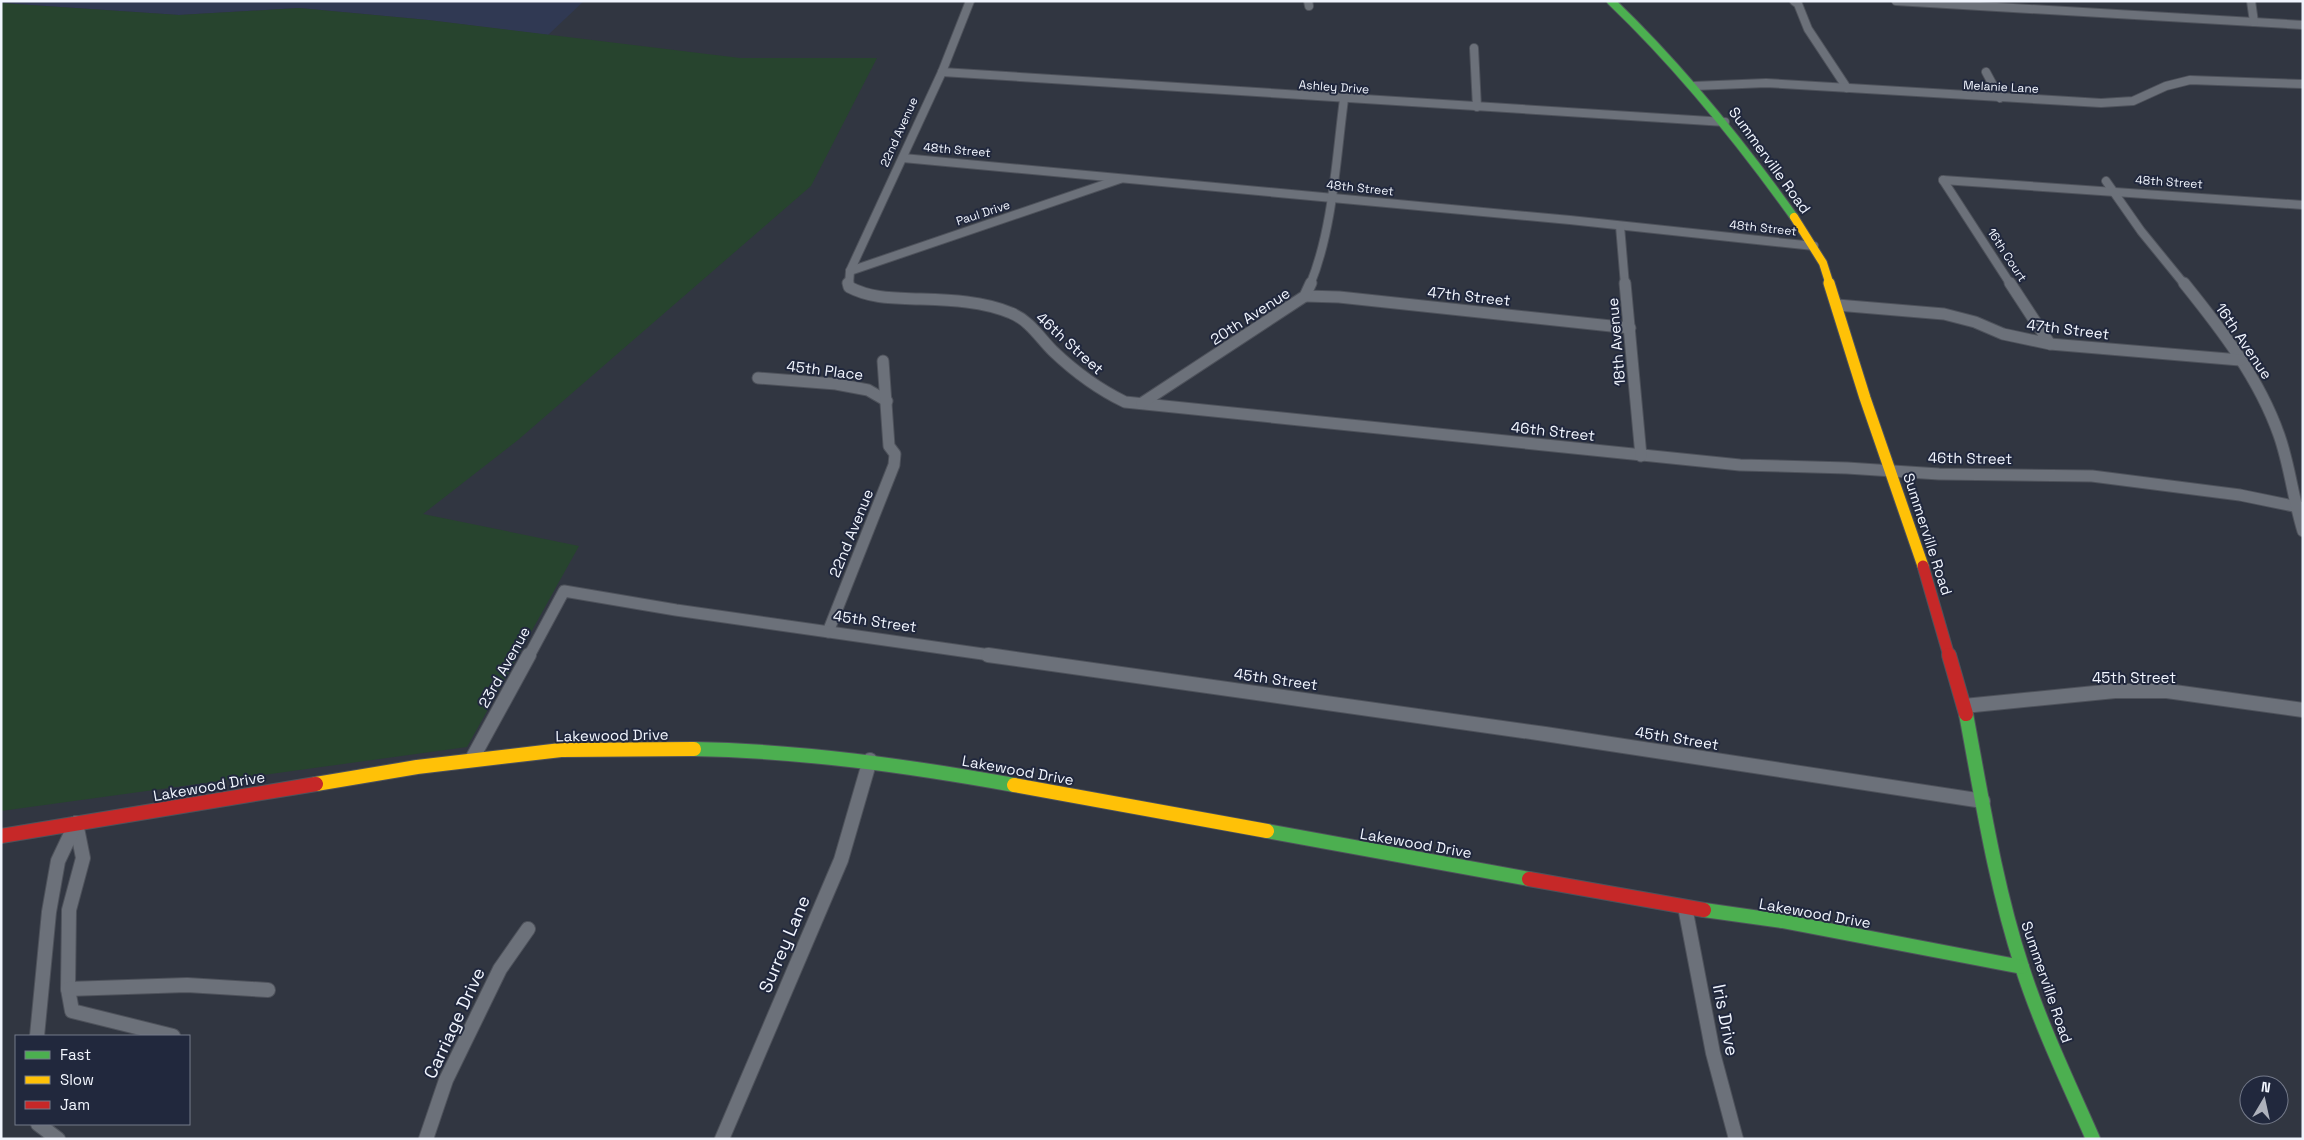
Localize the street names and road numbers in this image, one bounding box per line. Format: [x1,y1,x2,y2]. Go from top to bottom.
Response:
street label: Ashley Drive [1298,77,1370,97]
street label: Melanie Lane [1963,77,2039,97]
street label: 22nd Avenue [876,95,922,169]
street label: Summerville Road [1725,103,1815,217]
street label: 48th Street [923,139,991,161]
street label: 48th Street [2135,172,2203,192]
street label: 48th Street [1326,177,1394,199]
street label: Paul Drive [954,197,1012,229]
street label: 48th Street [1729,217,1797,239]
street label: 16th Court [1984,225,2030,285]
street label: 47th Street [1427,282,1511,310]
street label: 20th Avenue [1207,283,1294,349]
street label: 18th Avenue [1603,297,1629,387]
street label: 16th Avenue [2211,299,2277,383]
street label: 46th Street [1032,308,1108,378]
street label: 47th Street [2026,315,2111,344]
street label: 45th Place [785,356,865,384]
street label: 46th Street [1510,417,1596,445]
street label: 46th Street [1928,448,2012,468]
street label: Summerville Road [1899,470,1957,598]
street label: 22nd Avenue [825,486,877,580]
street label: 45th Street [832,606,918,636]
street label: 23rd Avenue [474,623,534,711]
street label: 45th Street [1233,664,1319,694]
street label: 45th Street [2092,668,2176,687]
street label: 45th Street [1634,722,1720,754]
street label: Lakewood Drive [555,725,669,745]
street label: Lakewood Drive [961,751,1075,789]
street label: Lakewood Drive [152,767,266,805]
street label: Lakewood Drive [1359,824,1473,862]
street label: Surrey Lane [753,892,815,996]
street label: Lakewood Drive [1758,894,1872,932]
street label: Summerville Road [2017,919,2077,1045]
street label: Carriage Drive [418,964,490,1082]
street label: Iris Drive [1708,982,1744,1058]

